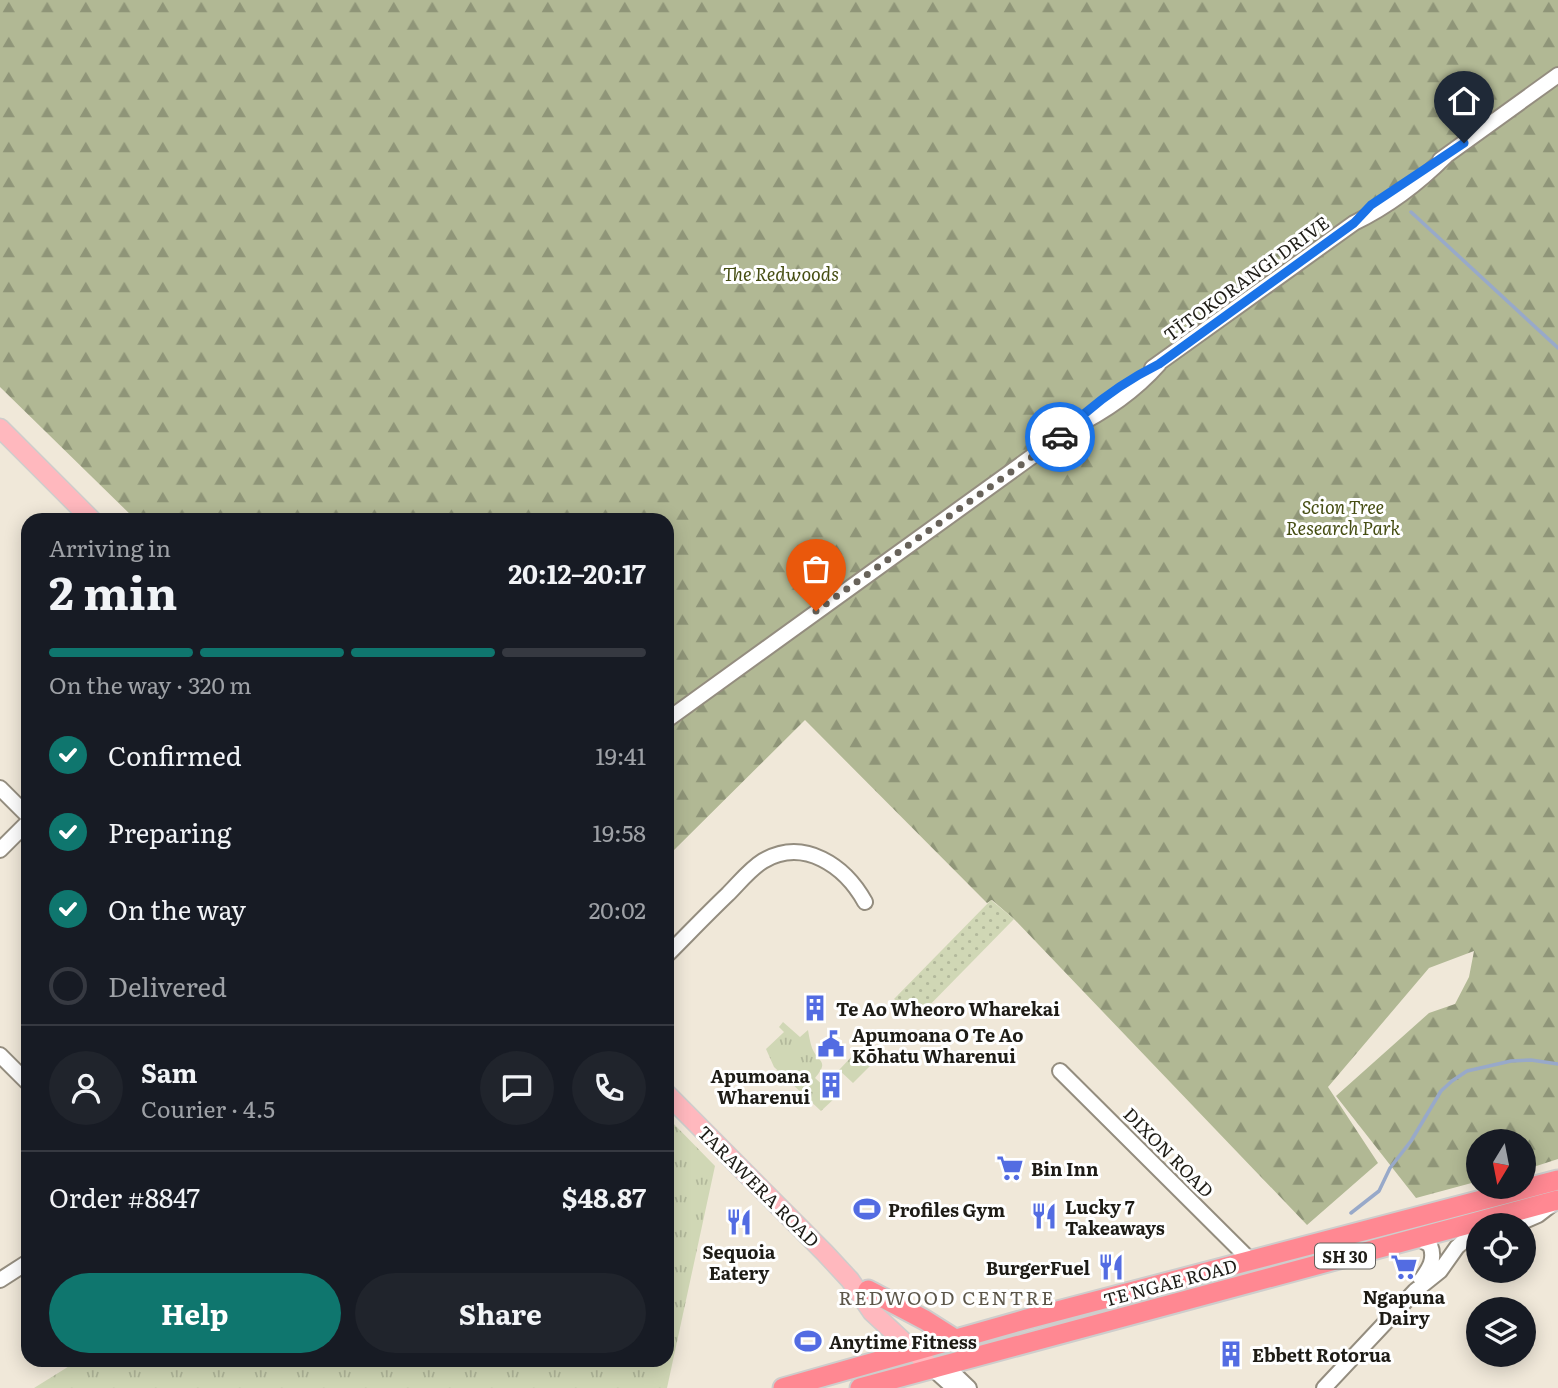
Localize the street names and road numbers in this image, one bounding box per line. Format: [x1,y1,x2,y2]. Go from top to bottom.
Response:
street label: TĪTOKORANGI DRIVE [1158,209,1334,347]
street label: DIXON ROAD [1118,1101,1220,1203]
street label: TARAWERA ROAD [692,1119,826,1253]
road number: SH 30 [1315,1244,1375,1268]
street label: TE NGAE ROAD [1100,1251,1240,1313]

